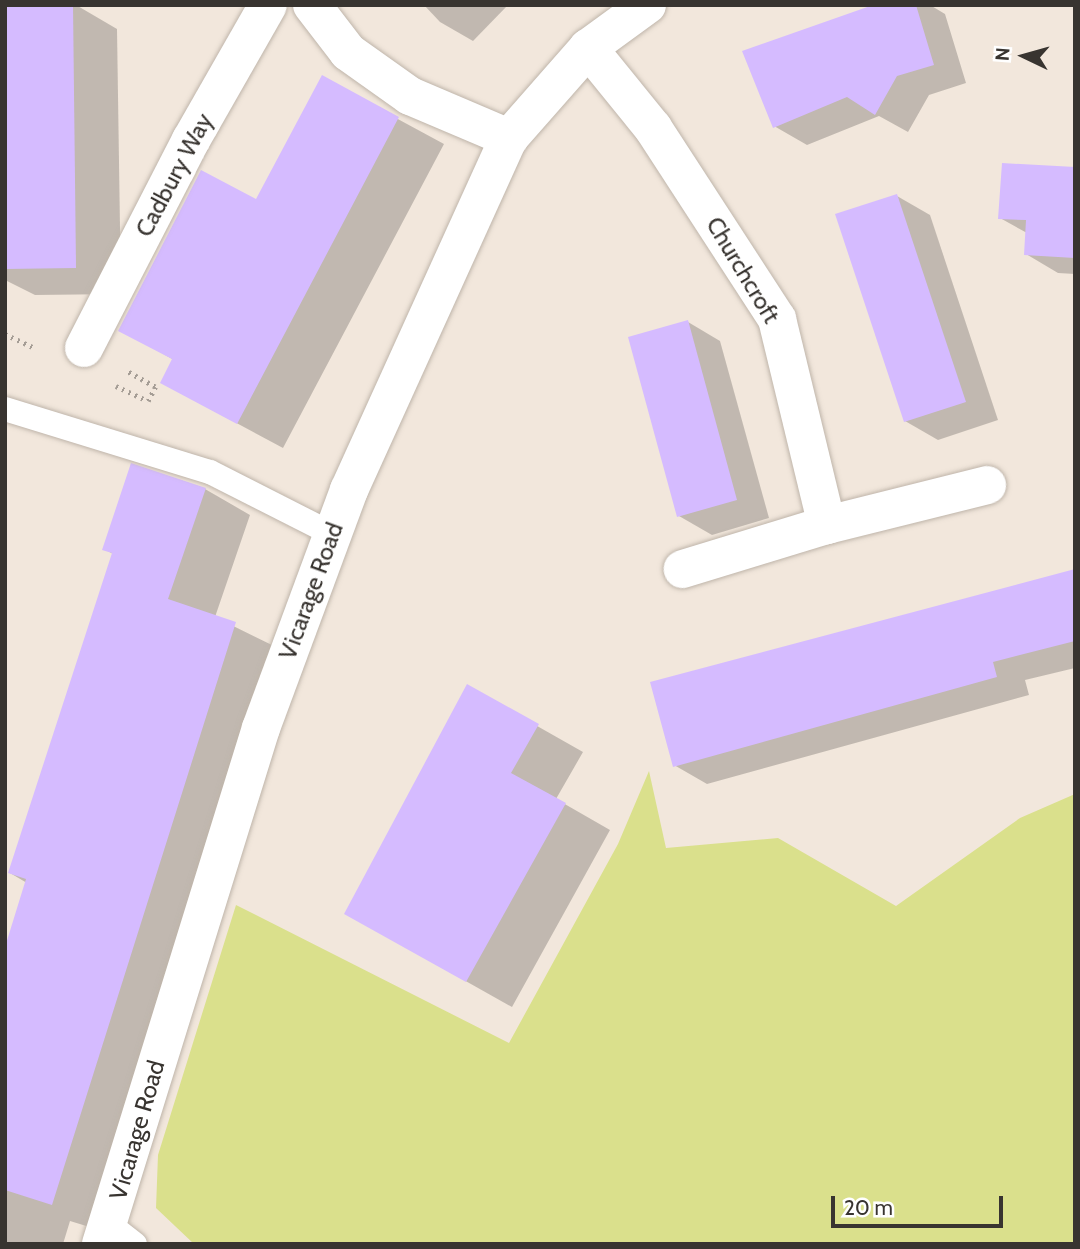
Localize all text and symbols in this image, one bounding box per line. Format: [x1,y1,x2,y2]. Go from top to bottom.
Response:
north arrow [989,21,1059,91]
text: N [991,46,1015,62]
street label: Cadbury Way [129,108,219,242]
street label: Churchcroft [700,212,786,328]
street label: Vicarage Road [273,518,349,664]
street label: Vicarage Road [103,1057,171,1203]
scale bar [835,1182,1006,1226]
text: 20 m [844,1195,893,1220]

